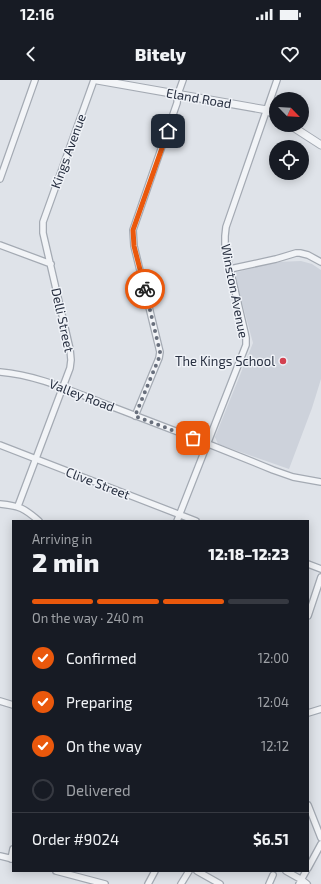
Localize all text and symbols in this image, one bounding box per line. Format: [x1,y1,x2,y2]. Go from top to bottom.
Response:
text: 12:16 [20,5,54,23]
icon: back [20,43,42,65]
text: Bitely [135,43,186,65]
icon: heart [279,43,301,65]
street label: Eland Road [165,84,233,112]
north arrow [269,92,309,132]
map controls [269,92,309,180]
street label: Kings Avenue [47,111,89,191]
pin [151,114,185,148]
icon: home [157,120,179,142]
button: locate [269,140,309,180]
street label: Winston Avenue [218,242,252,340]
courier [125,269,165,309]
icon: bike [134,278,156,300]
street label: Delli Street [48,286,78,354]
place label: The Kings School [175,353,275,369]
marker: The Kings School [278,356,288,366]
street label: Valley Road [47,375,117,415]
pin [176,421,210,455]
icon: bag [182,427,204,449]
street label: Clive Street [64,463,132,503]
text: Arriving in [32,531,92,547]
text: 12:18–12:23 [208,545,289,563]
text: 2 min [32,546,99,577]
text: On the way · 240 m [32,610,144,626]
icon: check [32,647,54,669]
text: Confirmed [66,649,137,667]
text: 12:00 [258,650,289,666]
icon: check [32,691,54,713]
text: Preparing [66,693,132,711]
text: 12:04 [258,694,289,710]
icon: check [32,735,54,757]
text: On the way [66,737,142,755]
text: 12:12 [261,738,289,754]
text: Delivered [66,781,131,799]
text: Order #9024 [32,830,119,848]
text: $6.51 [253,830,289,848]

